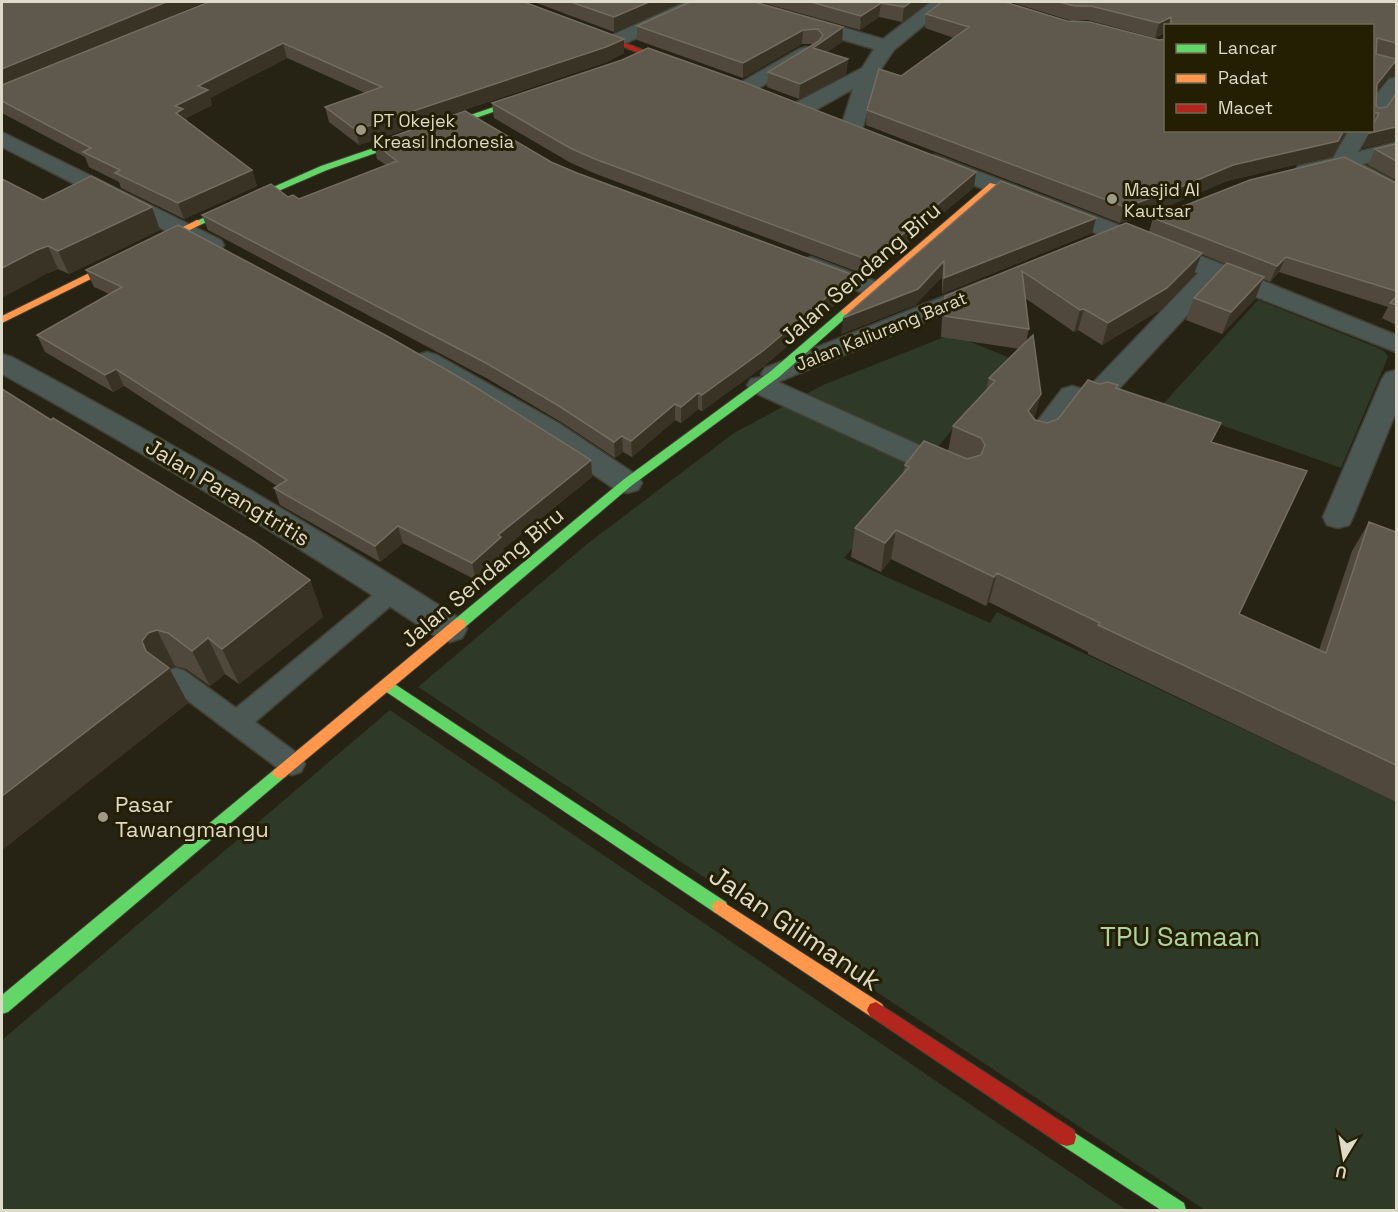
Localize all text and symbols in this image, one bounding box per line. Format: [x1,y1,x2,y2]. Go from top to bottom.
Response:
legend [1164,24,1374,132]
text: Lancar [1218,36,1277,59]
text: Padat [1218,66,1268,89]
text: Macet [1218,96,1273,119]
place label: PT Okejek Kreasi Indonesia [373,109,514,153]
marker: PT Okejek Kreasi Indonesia [354,123,368,137]
place label: Masjid Al Kautsar [1124,178,1200,222]
marker: Masjid Al Kautsar [1105,192,1119,206]
street label: Jalan Sendang Biru [774,195,946,351]
street label: Jalan Kaliurang Barat [792,286,970,376]
street label: Jalan Parangtritis [141,432,315,552]
street label: Jalan Sendang Biru [395,501,569,653]
place label: Pasar Tawangmangu [115,790,269,843]
marker: Pasar Tawangmangu [96,810,110,824]
street label: Jalan Gilimanuk [702,857,888,999]
park label: TPU Samaan [1100,919,1260,954]
north arrow [1314,1128,1374,1188]
text: U [1334,1161,1349,1184]

